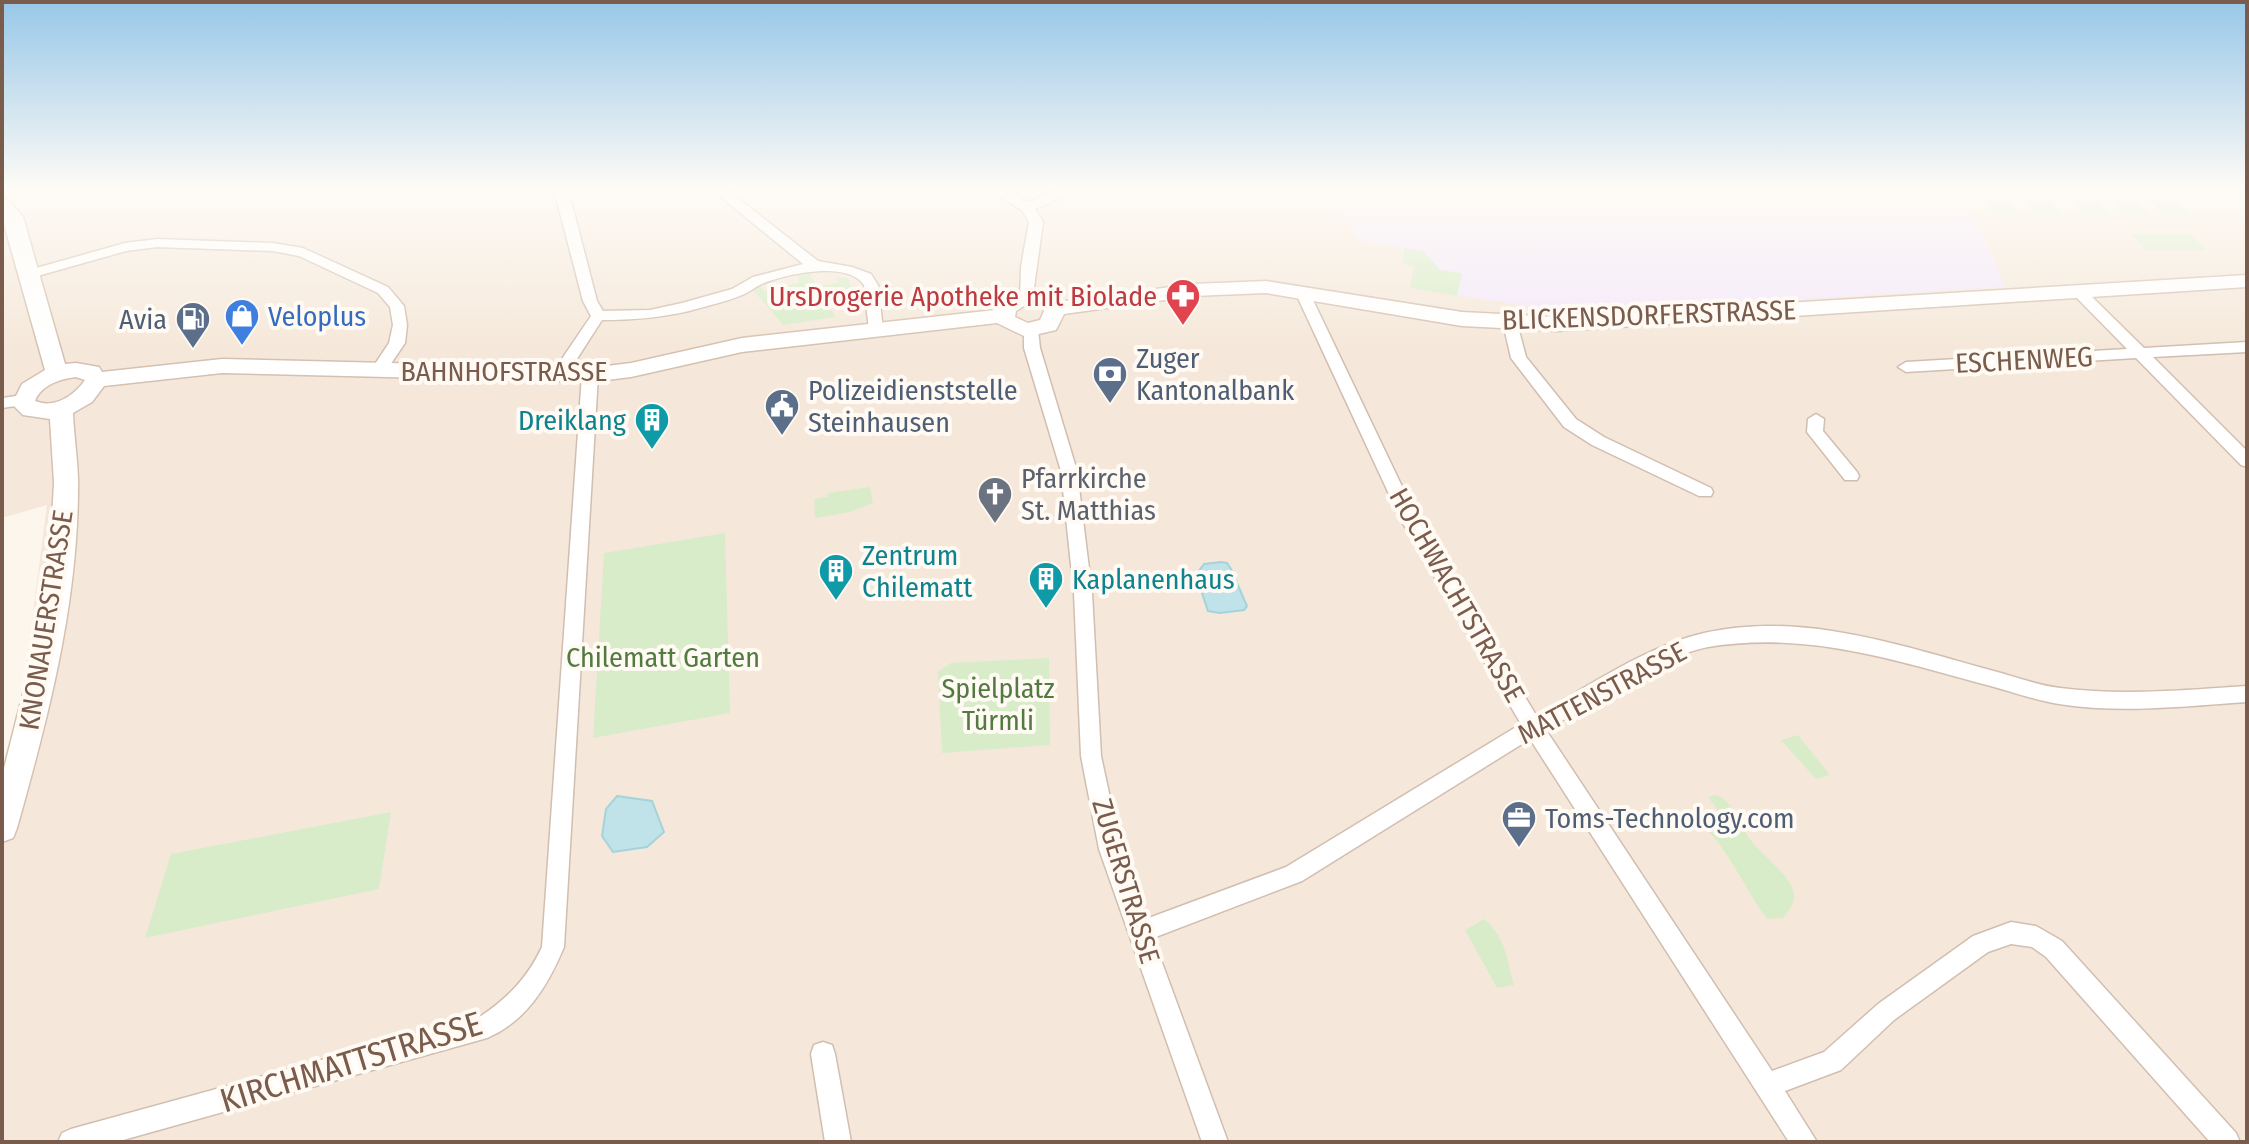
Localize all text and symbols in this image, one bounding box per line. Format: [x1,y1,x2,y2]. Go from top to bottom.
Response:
pharmacy icon: UrsDrogerie Apotheke mit Biolade [1164,277,1202,327]
place label: UrsDrogerie Apotheke mit Biolade [769,280,1157,313]
street label: BLICKENSDORFERSTRASSE [1501,293,1797,337]
shop icon: Veloplus [223,297,261,347]
fuel station icon: Avia [174,300,212,350]
place label: Veloplus [268,300,366,333]
place label: Avia [119,303,167,336]
street label: ESCHENWEG [1954,340,2094,380]
place label: Zuger Kantonalbank [1136,342,1295,407]
street label: BAHNHOFSTRASSE [401,355,607,388]
bank icon: Zuger Kantonalbank [1091,355,1129,405]
place label: Polizeidienststelle Steinhausen [808,374,1018,439]
public building icon: Polizeidienststelle Steinhausen [763,387,801,437]
building icon: Dreiklang [633,401,671,451]
place label: Dreiklang [518,404,627,437]
place label: Pfarrkirche St. Matthias [1021,462,1156,527]
church icon: Pfarrkirche St. Matthias [976,475,1014,525]
street label: HOCHWACHTSTRASSE [1382,482,1532,708]
street label: KNONAUERSTRASSE [12,508,80,732]
place label: Zentrum Chilematt [862,539,973,604]
building icon: Zentrum Chilematt [817,552,855,602]
building icon: Kaplanenhaus [1027,560,1065,610]
place label: Kaplanenhaus [1072,563,1235,596]
street label: MATTENSTRASSE [1512,635,1692,751]
park label: Chilematt Garten [566,641,760,674]
park label: Spielplatz Türmli [941,672,1055,737]
street label: ZUGERSTRASSE [1085,795,1167,967]
office icon: Toms-Technology.com [1500,799,1538,849]
place label: Toms-Technology.com [1545,802,1795,835]
street label: KIRCHMATTSTRASSE [215,1003,487,1121]

